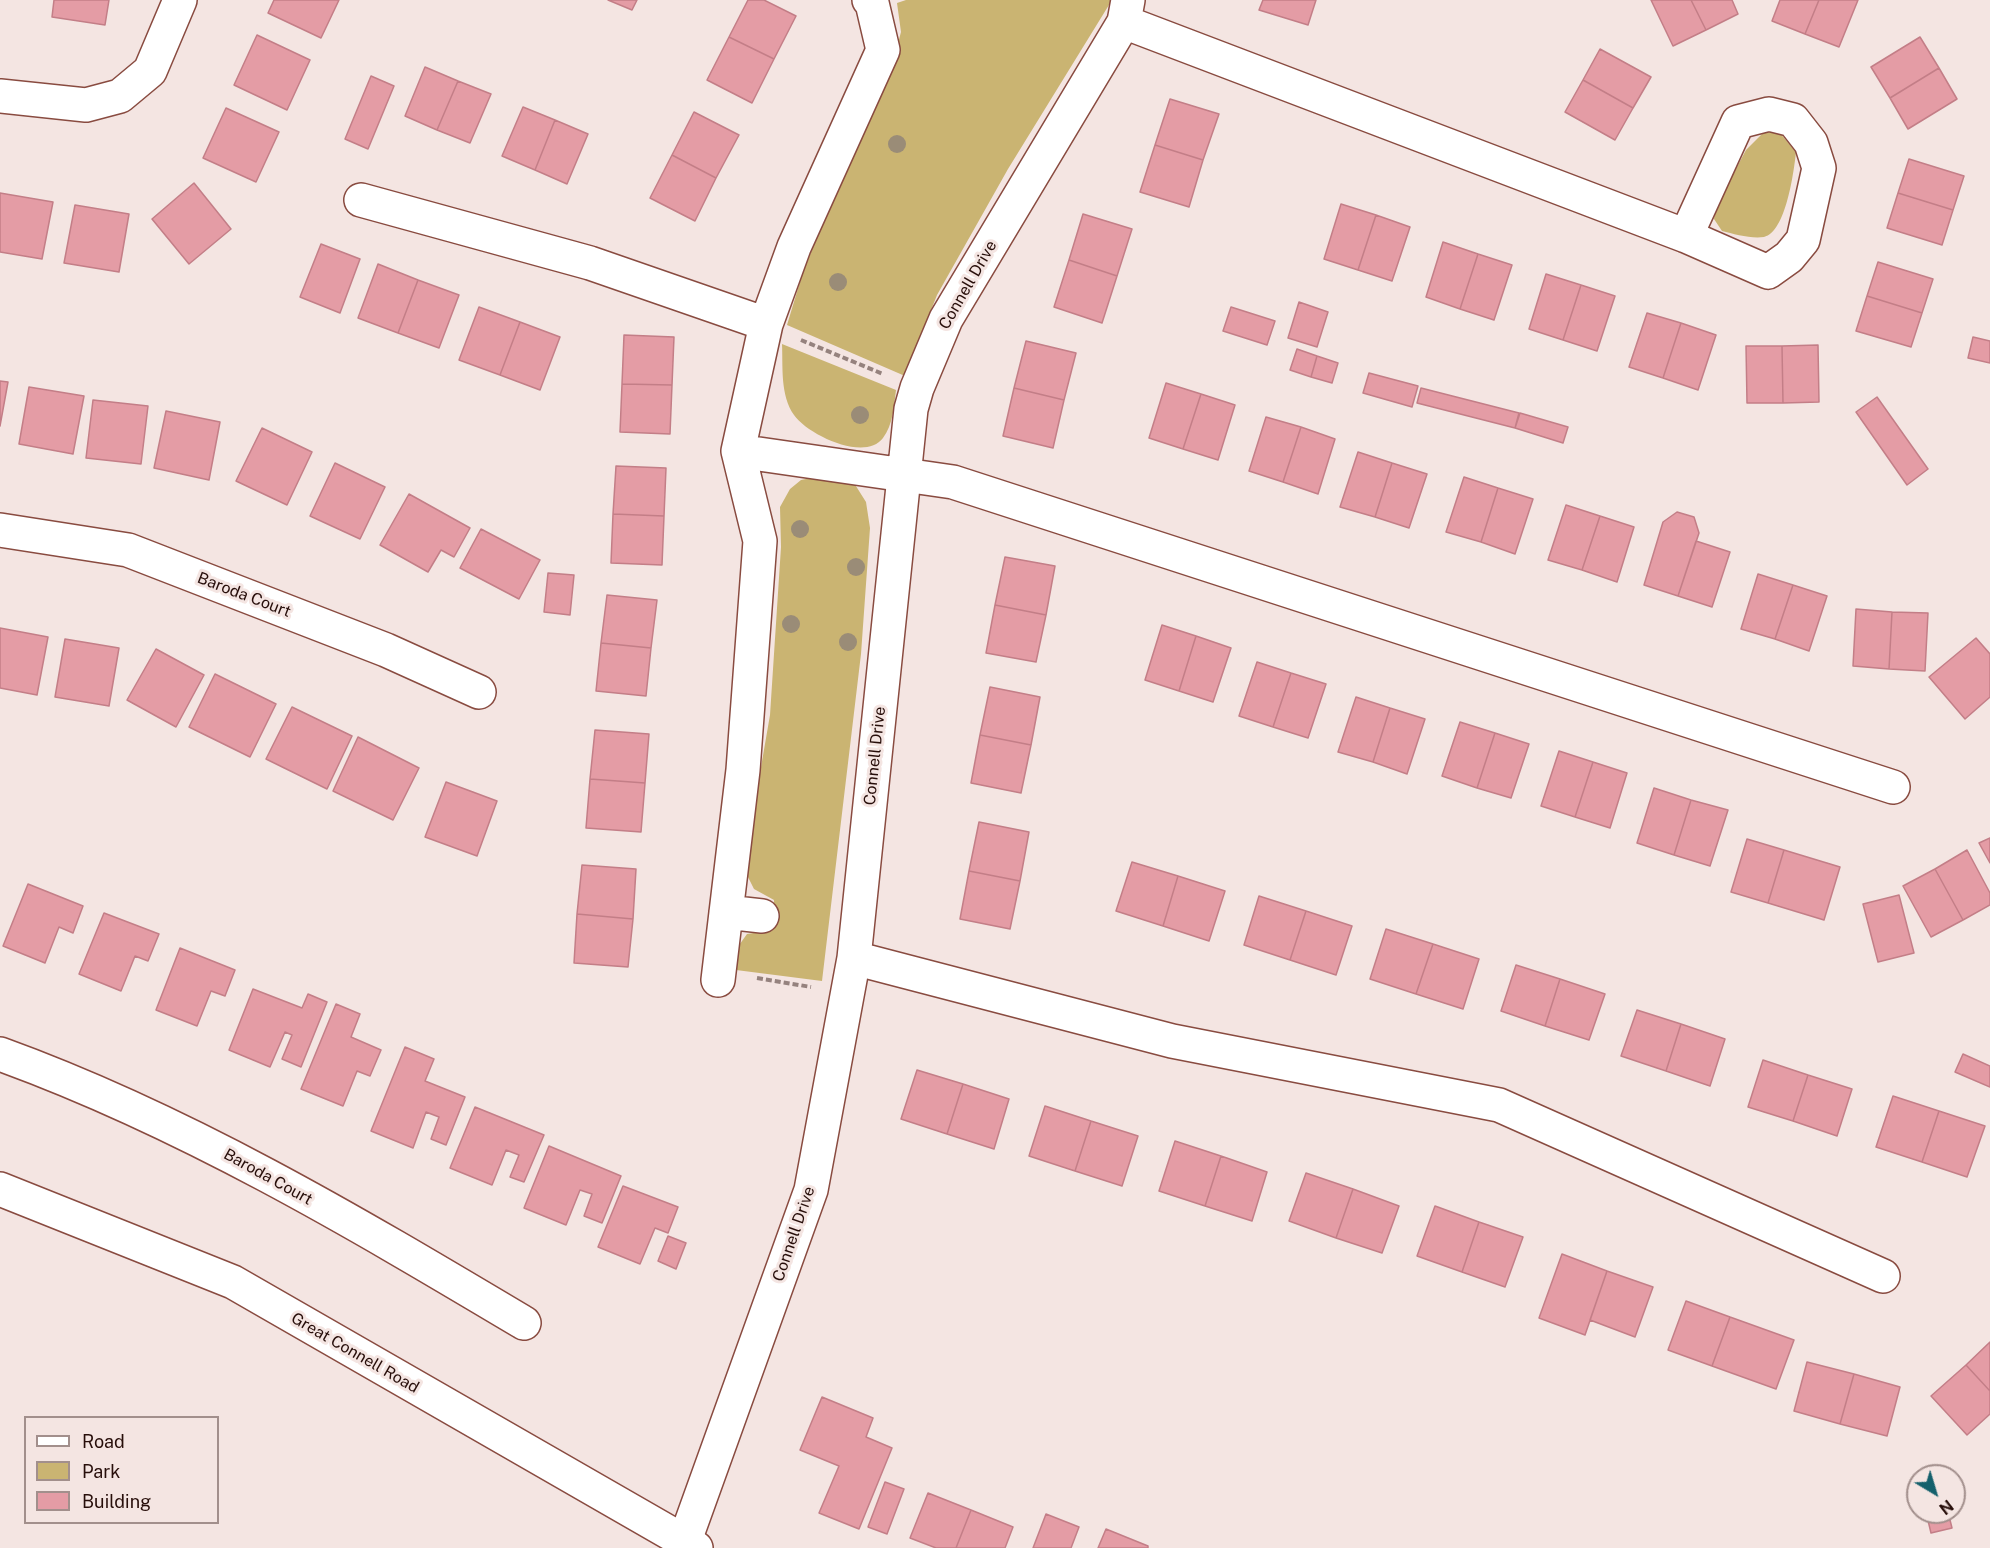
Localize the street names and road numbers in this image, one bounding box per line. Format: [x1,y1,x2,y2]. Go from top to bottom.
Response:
street label: Connell Drive [935,237,1001,333]
street label: Baroda Court [194,568,294,622]
street label: Connell Drive [860,706,890,806]
street label: Baroda Court [220,1145,316,1209]
street label: Connell Drive [769,1184,819,1284]
street label: Great Connell Road [288,1309,422,1397]

